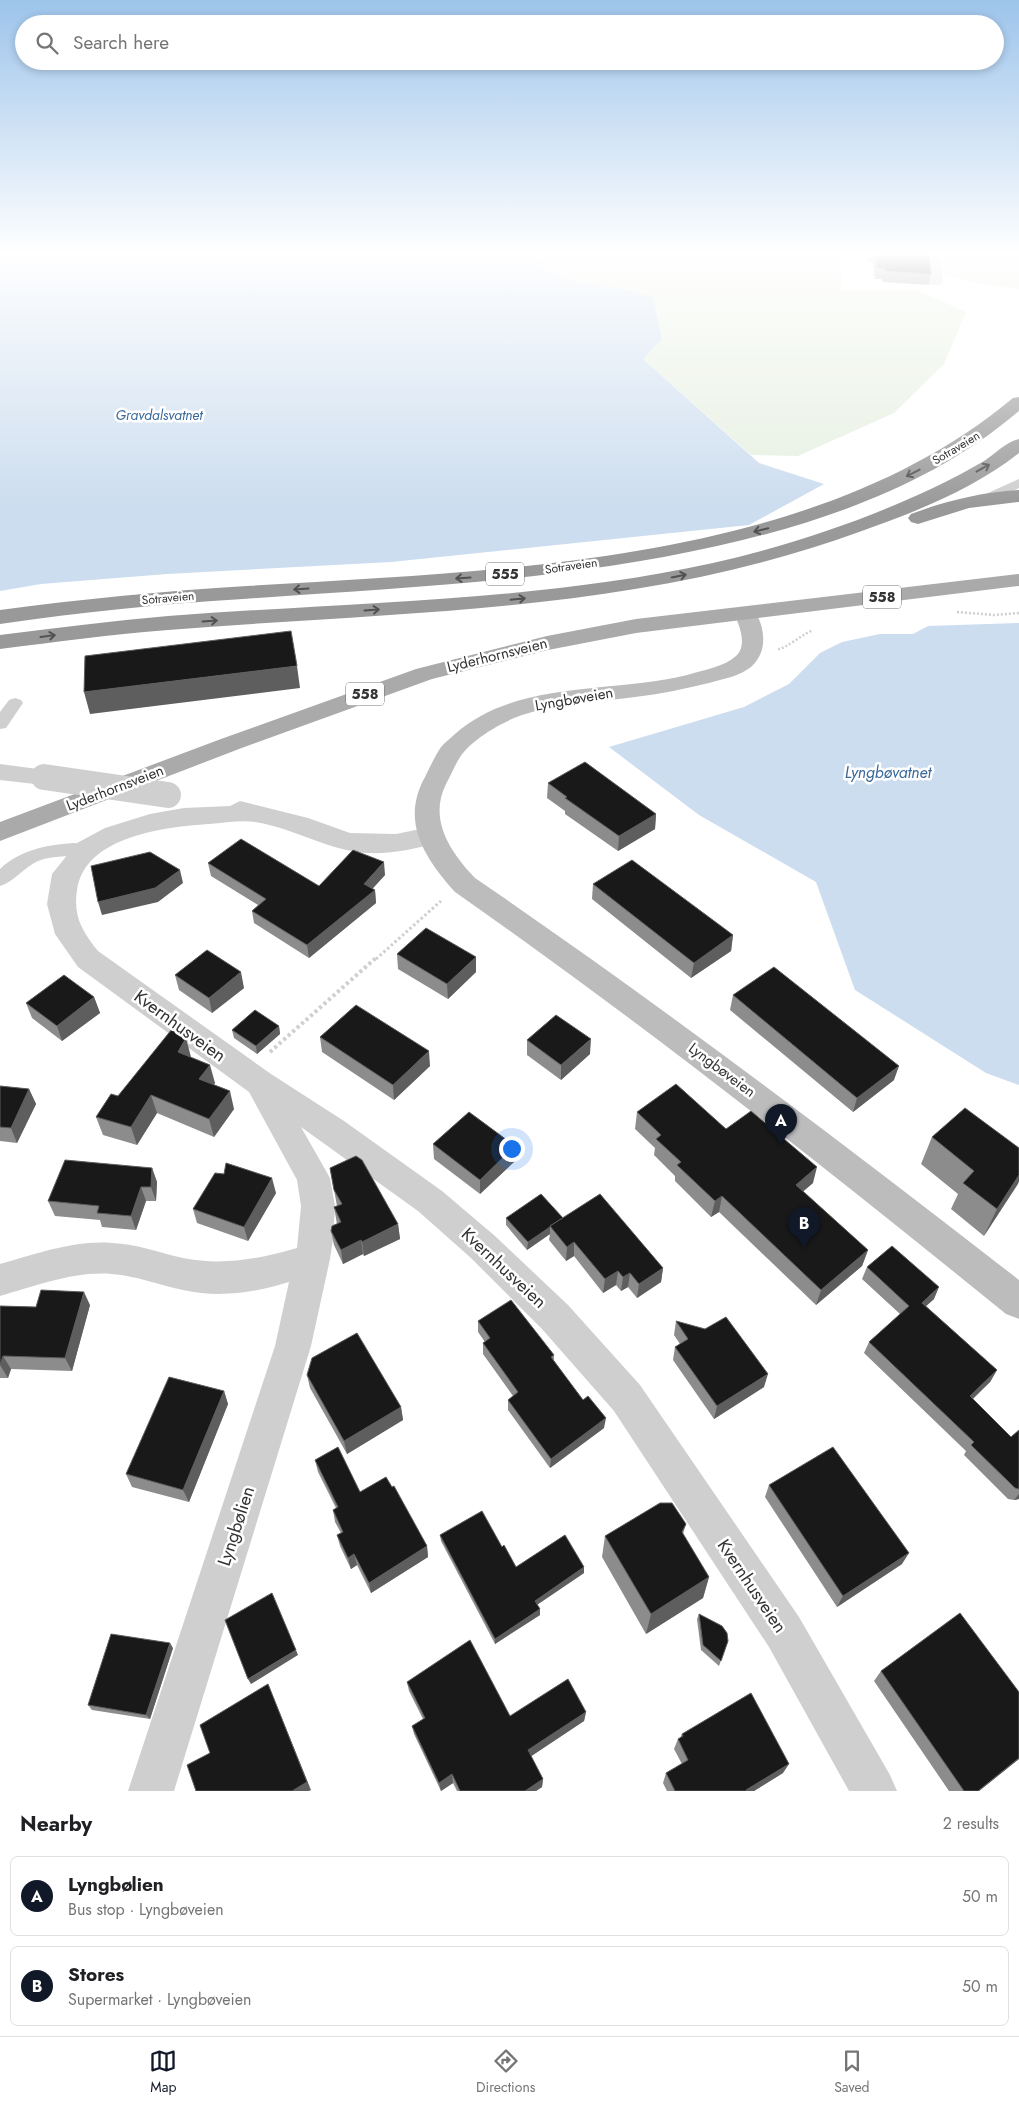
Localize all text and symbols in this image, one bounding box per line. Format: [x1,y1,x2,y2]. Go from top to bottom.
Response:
search box [15,15,1004,70]
icon: search [33,29,61,57]
text: Search here [73,29,169,56]
water label: Gravdalsvatnet [115,405,203,425]
street label: Sotraveien [929,427,983,469]
one-way arrow [975,463,990,472]
one-way arrow [906,469,921,478]
one-way arrow [754,525,770,535]
street label: Sotraveien [544,553,598,579]
road number: 555 [486,562,524,586]
one-way arrow [670,571,686,580]
one-way arrow [455,574,471,583]
one-way arrow [293,585,309,594]
road number: 558 [863,586,901,608]
street label: Sotraveien [141,587,195,609]
one-way arrow [510,594,526,604]
one-way arrow [364,606,380,615]
one-way arrow [202,616,218,625]
one-way arrow [40,631,56,641]
street label: Lyderhornsveien [445,632,549,678]
street label: Lyngbøveien [533,681,615,717]
road number: 558 [346,682,384,706]
street label: Lyderhornsveien [63,759,167,817]
water label: Lyngbøvatnet [845,761,932,784]
street label: Kvernhusveien [129,984,231,1068]
street label: Lyngbøveien [684,1037,760,1103]
pin: A [765,1104,797,1145]
your location [499,1136,525,1162]
pin: B [788,1207,820,1248]
street label: Kvernhusveien [456,1222,552,1314]
street label: Lyngbølien [211,1483,261,1569]
street label: Kvernhusveien [711,1534,793,1638]
text: Nearby [20,1809,92,1839]
text: 2 results [943,1812,999,1835]
text: Lyngbølien [68,1871,164,1898]
text: A [31,1885,43,1908]
text: 50 m [962,1885,998,1908]
text: Bus stop · Lyngbøveien [68,1898,224,1921]
text: Stores [68,1961,124,1988]
text: B [32,1975,42,1998]
text: 50 m [962,1975,998,1998]
text: Supermarket · Lyngbøveien [68,1988,251,2011]
tab: Map [149,2047,177,2097]
tab: Directions [476,2047,535,2097]
tab: Saved [834,2047,870,2097]

